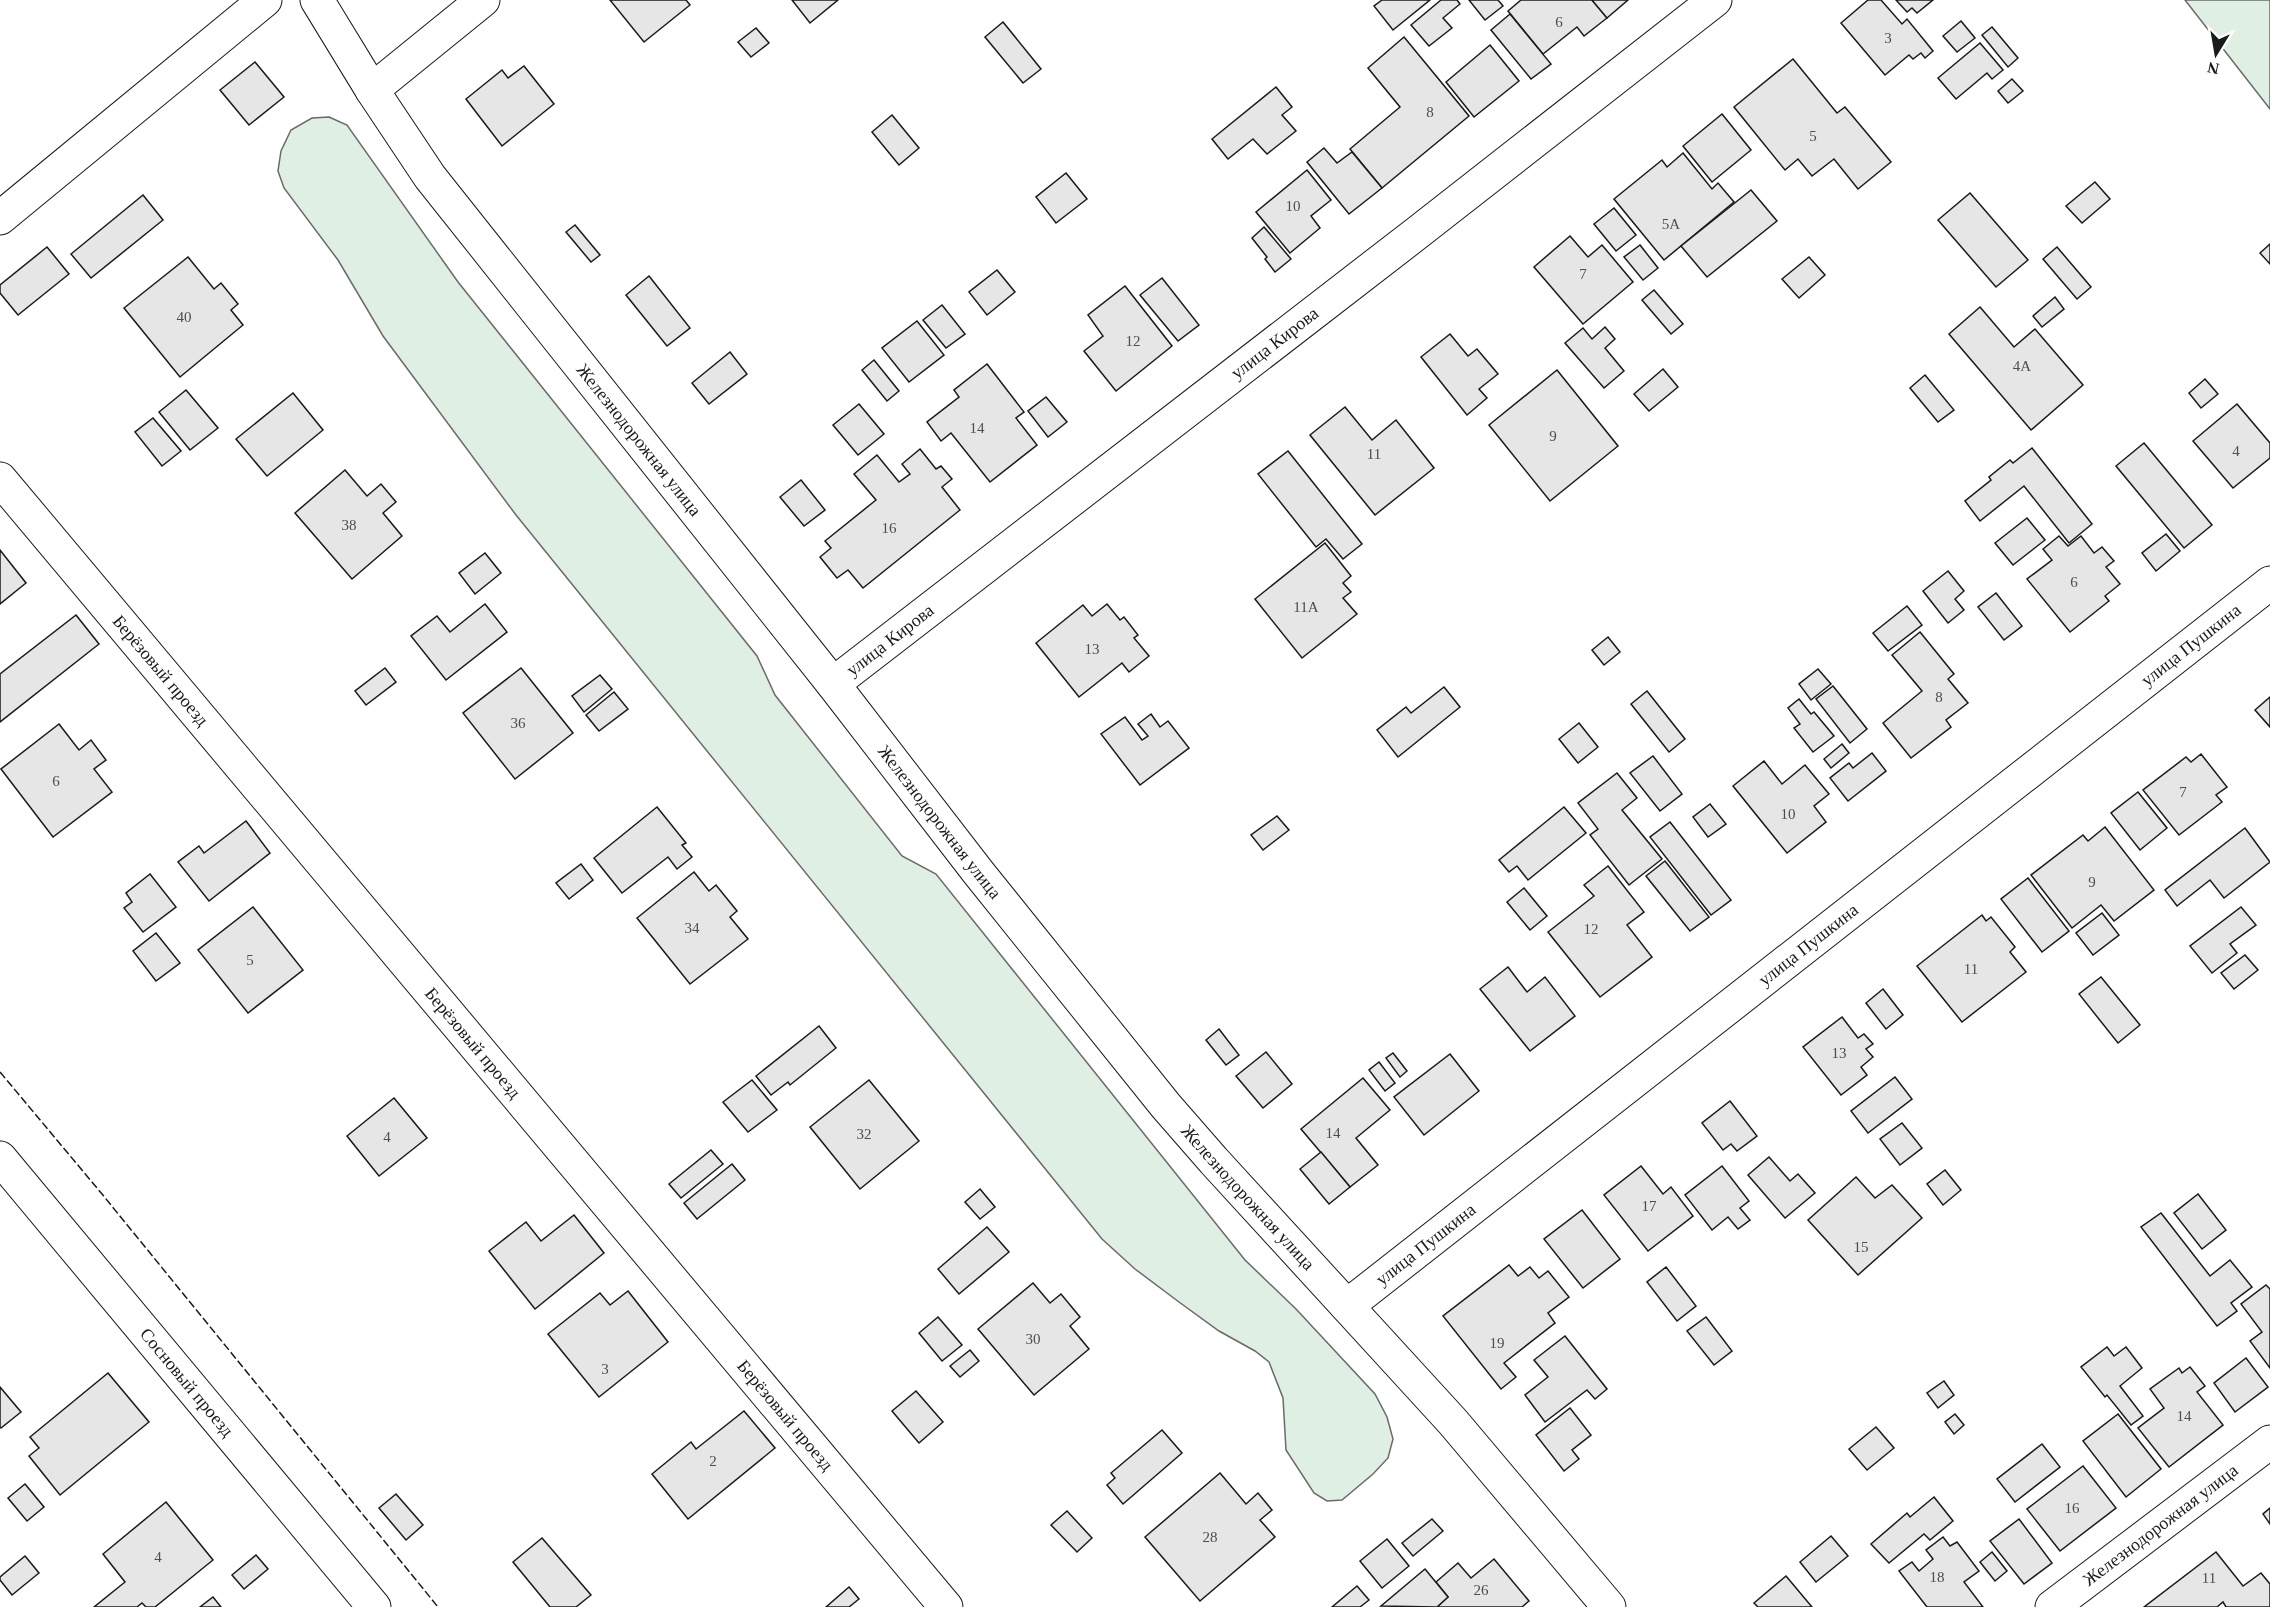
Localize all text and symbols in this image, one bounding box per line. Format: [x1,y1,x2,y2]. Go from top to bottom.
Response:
house number: 6 [1555,14,1563,30]
north arrow [2186,24,2246,84]
house number: 3 [1884,30,1892,46]
text: N [2206,59,2221,78]
house number: 8 [1426,104,1434,120]
house number: 5 [1809,128,1817,144]
house number: 10 [1286,198,1301,214]
house number: 5А [1662,216,1680,232]
house number: 7 [1579,266,1587,282]
street label: улица Кирова [1227,303,1322,383]
house number: 40 [177,309,192,325]
house number: 12 [1126,333,1141,349]
house number: 4А [2013,358,2031,374]
street label: Железнодорожная улица [572,360,706,520]
house number: 14 [970,420,985,436]
house number: 9 [1549,428,1557,444]
house number: 4 [2232,443,2240,459]
house number: 11 [1367,446,1381,462]
house number: 38 [342,517,357,533]
house number: 16 [882,520,897,536]
house number: 6 [2070,574,2078,590]
house number: 11А [1293,599,1319,615]
street label: улица Кирова [842,600,938,680]
street label: улица Пушкина [2137,600,2245,690]
street label: Берёзовый проезд [109,611,213,730]
house number: 13 [1085,641,1100,657]
house number: 8 [1935,689,1943,705]
house number: 36 [511,715,526,731]
street label: Железнодорожная улица [874,741,1005,903]
house number: 6 [52,773,60,789]
house number: 7 [2179,784,2187,800]
house number: 10 [1781,806,1796,822]
house number: 9 [2088,874,2096,890]
street label: улица Пушкина [1755,899,1862,990]
house number: 34 [685,920,700,936]
house number: 12 [1584,921,1599,937]
house number: 5 [246,952,254,968]
house number: 11 [1964,961,1978,977]
street label: Берёзовый проезд [421,984,525,1102]
house number: 13 [1832,1045,1847,1061]
street label: Железнодорожная улица [1177,1121,1319,1274]
house number: 14 [1326,1125,1341,1141]
house number: 32 [857,1126,872,1142]
house number: 4 [383,1129,391,1145]
house number: 17 [1642,1198,1657,1214]
street label: улица Пушкина [1372,1199,1479,1289]
house number: 15 [1854,1239,1869,1255]
street label: Сосновый проезд [136,1324,238,1441]
house number: 30 [1026,1331,1041,1347]
house number: 19 [1490,1335,1505,1351]
street label: Берёзовый проезд [733,1356,837,1475]
house number: 3 [601,1361,609,1377]
house number: 14 [2177,1408,2192,1424]
house number: 2 [709,1453,717,1469]
street label: Железнодорожная улица [2079,1460,2242,1590]
house number: 16 [2065,1500,2080,1516]
house number: 28 [1203,1529,1218,1545]
house number: 4 [154,1549,162,1565]
house number: 18 [1930,1569,1945,1585]
house number: 11 [2202,1570,2216,1586]
house number: 26 [1474,1582,1489,1598]

